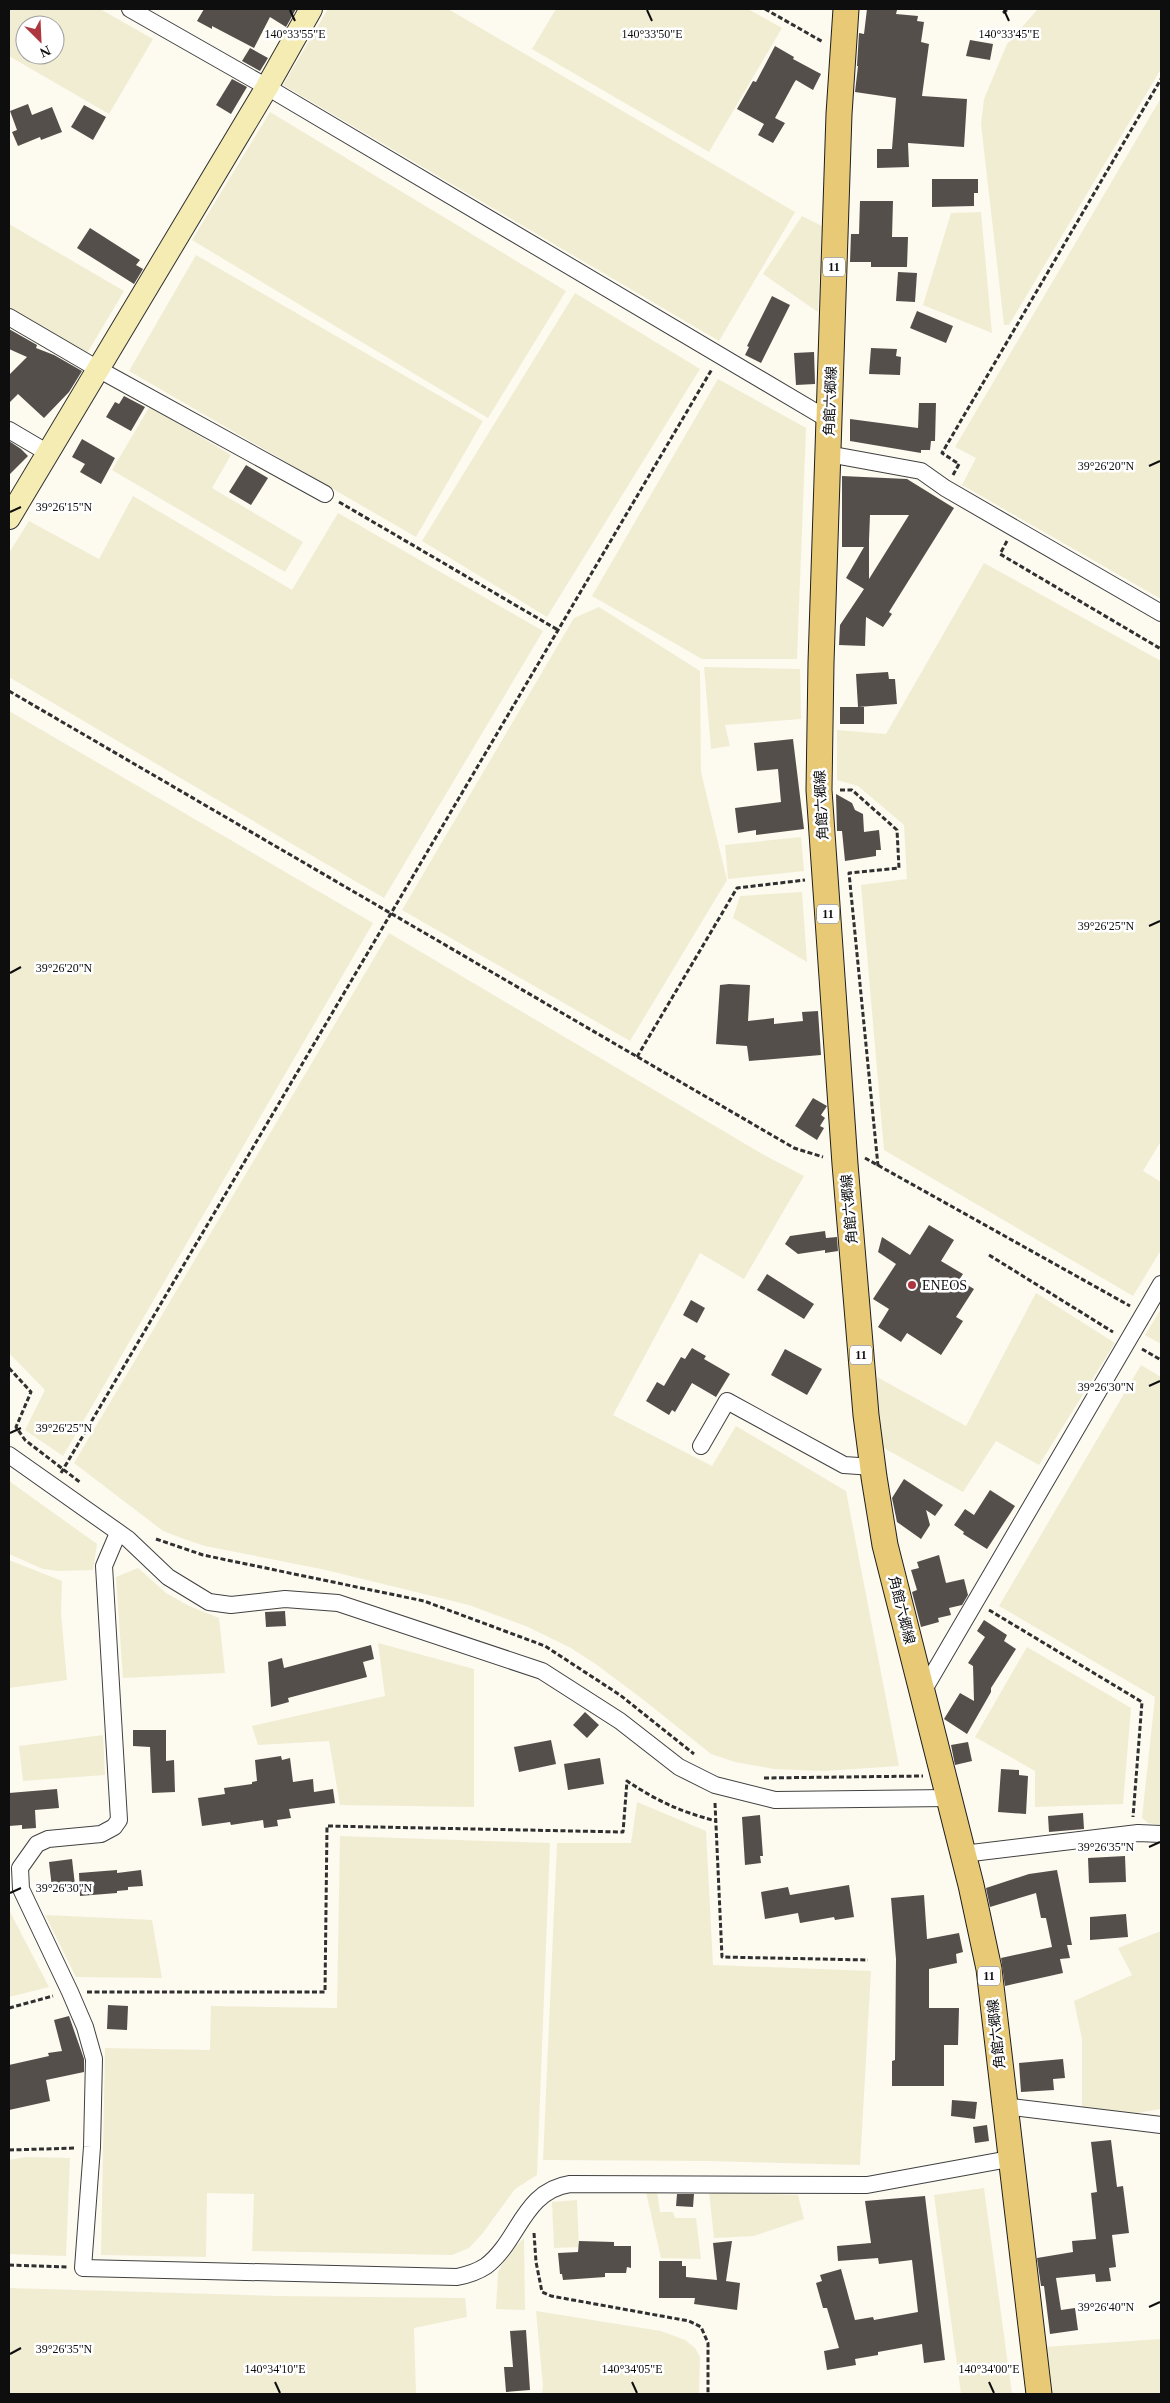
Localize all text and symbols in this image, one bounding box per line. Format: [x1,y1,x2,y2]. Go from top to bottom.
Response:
north arrow [15,15,65,65]
text: 140°33'55"E [264,27,326,41]
text: 140°33'50"E [621,27,683,41]
text: 140°33'45"E [978,27,1040,41]
text: N [37,43,53,60]
road number: 11 [823,258,845,276]
street label: 角館六郷線 [822,366,839,436]
text: 39°26'20"N [1078,459,1135,473]
text: 39°26'15"N [36,500,93,514]
street label: 角館六郷線 [812,770,831,840]
road number: 11 [817,904,839,924]
text: 39°26'25"N [1078,919,1135,933]
text: 39°26'20"N [36,961,93,975]
street label: 角館六郷線 [839,1173,860,1244]
place label: ENEOS [922,1278,967,1293]
marker: ENEOS [906,1279,918,1291]
road number: 11 [850,1346,872,1364]
text: 39°26'30"N [1078,1380,1135,1394]
text: 39°26'25"N [36,1421,93,1435]
street label: 角館六郷線 [886,1574,917,1646]
text: 39°26'35"N [1078,1840,1135,1854]
text: 39°26'30"N [36,1881,93,1895]
road number: 11 [978,1966,1000,1985]
street label: 角館六郷線 [985,1998,1008,2070]
text: 39°26'40"N [1078,2300,1135,2314]
text: 39°26'35"N [36,2342,93,2356]
text: 140°34'10"E [244,2362,306,2376]
text: 140°34'05"E [601,2362,663,2376]
text: 140°34'00"E [958,2362,1020,2376]

